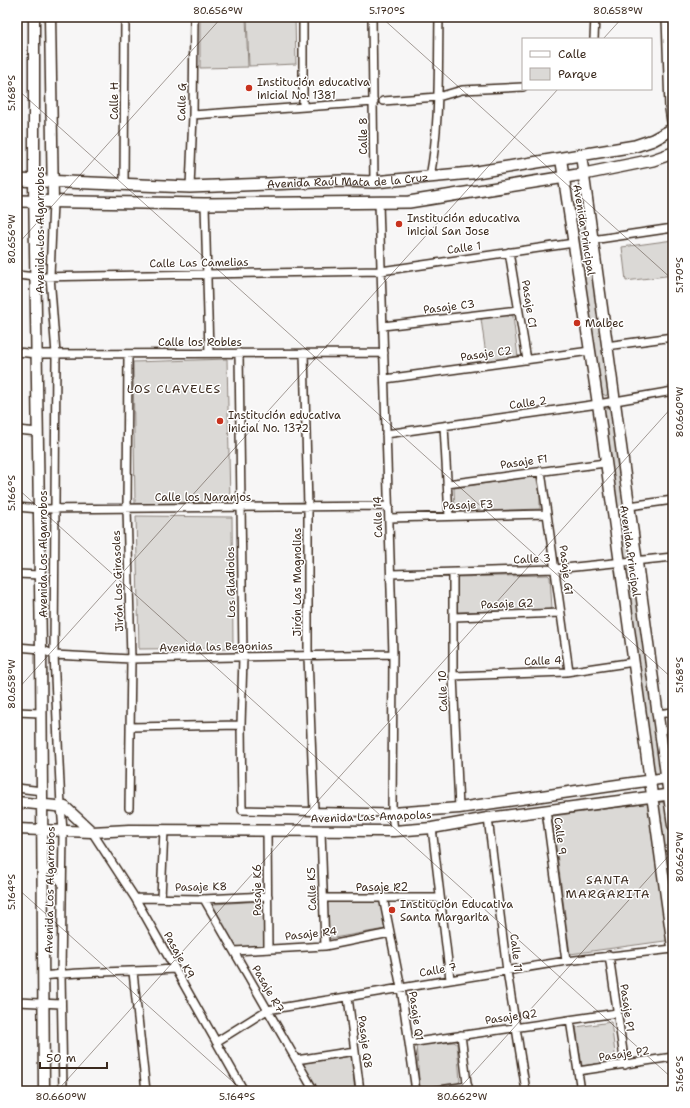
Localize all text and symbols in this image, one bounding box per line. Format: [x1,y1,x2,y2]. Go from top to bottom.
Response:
text: 80.656°W [193,4,243,17]
text: 5.170°S [369,4,405,17]
text: 80.658°W [593,4,643,17]
legend [522,38,652,90]
text: Calle [558,46,587,62]
text: Parque [558,66,597,82]
text: 5.168°S [5,75,18,111]
place label: Institución educativa inicial No. 1381 [257,75,370,103]
street label: Calle H [107,82,122,120]
street label: Calle G [174,82,190,121]
marker: Institución educativa inicial No. 1381 [244,83,254,93]
street label: Calle 8 [356,117,371,155]
street label: Avenida Los Algarrobos [33,166,48,294]
street label: Avenida Raúl Mata de la Cruz [267,169,429,191]
street label: Avenida Principal [569,183,599,277]
place label: Institución educativa inicial San Jose [407,211,520,239]
text: 80.656°W [5,214,18,264]
marker: Institución educativa inicial San Jose [394,219,404,229]
street label: Calle 1 [446,238,482,258]
street label: Calle Las Camelias [149,255,249,271]
text: 5.170°S [673,257,686,293]
street label: Pasaje C1 [518,279,540,329]
street label: Pasaje C3 [422,296,476,318]
place label: Malbec [585,316,624,331]
marker: Malbec [572,318,582,328]
street label: Calle los Robles [158,335,242,350]
street label: Pasaje C2 [459,343,513,365]
district label: LOS CLAVELES [127,381,221,397]
text: 80.660°W [673,386,686,437]
street label: Calle 2 [508,393,548,413]
place label: Institución educativa inicial No. 1372 [228,408,341,436]
marker: Institución educativa inicial No. 1372 [215,416,225,426]
street label: Pasaje F1 [499,451,549,473]
text: 5.166°S [5,475,18,511]
street label: Avenida Los Algarrobos [36,490,51,618]
street label: Calle los Naranjos [155,490,251,505]
street label: Calle 14 [370,496,386,538]
street label: Pasaje F3 [442,497,494,513]
street label: Avenida Principal [616,504,644,598]
street label: Jirón Las Magnolias [290,528,305,636]
street label: Jirón Los Girasoles [109,530,127,632]
street label: Pasaje G1 [556,544,576,596]
street label: Los Gladiolos [223,546,239,618]
street label: Calle 3 [513,551,551,567]
street label: Pasaje G2 [480,596,534,612]
street label: Avenida las Begonias [159,639,273,655]
street label: Calle 4 [524,653,562,669]
text: 5.168°S [673,657,686,693]
text: 80.658°W [5,659,18,709]
street label: Calle 10 [435,670,451,712]
street label: Avenida Las Amapolas [310,807,432,827]
street label: Calle 9 [550,816,570,856]
street label: Avenida Los Algarrobos [41,826,59,954]
text: 80.662°W [673,831,686,882]
street label: Pasaje K6 [250,864,265,916]
street label: Calle K5 [304,867,320,911]
district label: SANTA MARGARITA [565,872,651,902]
text: 5.164°S [5,874,18,910]
street label: Pasaje K8 [175,879,227,895]
street label: Pasaje R2 [356,880,408,895]
place label: Institución Educativa Santa Margarita [400,897,513,925]
marker: Institución Educativa Santa Margarita [387,905,397,915]
street label: Pasaje R4 [284,924,338,944]
street label: Pasaje K9 [160,929,198,981]
street label: Calle 11 [506,933,526,973]
street label: Calle 7 [418,959,458,981]
street label: Pasaje R7 [248,962,288,1016]
street label: Pasaje P1 [616,983,638,1033]
street label: Pasaje Q1 [405,990,427,1042]
street label: Pasaje Q2 [484,1006,538,1028]
street label: Pasaje Q8 [354,1015,376,1069]
street label: Pasaje P2 [598,1043,650,1065]
scale bar [40,1044,107,1070]
text: 50 m [46,1050,76,1066]
text: 5.166°S [673,1056,686,1092]
text: 80.660°W [36,1090,87,1103]
text: 5.164°S [219,1090,255,1103]
text: 80.662°W [437,1090,488,1103]

